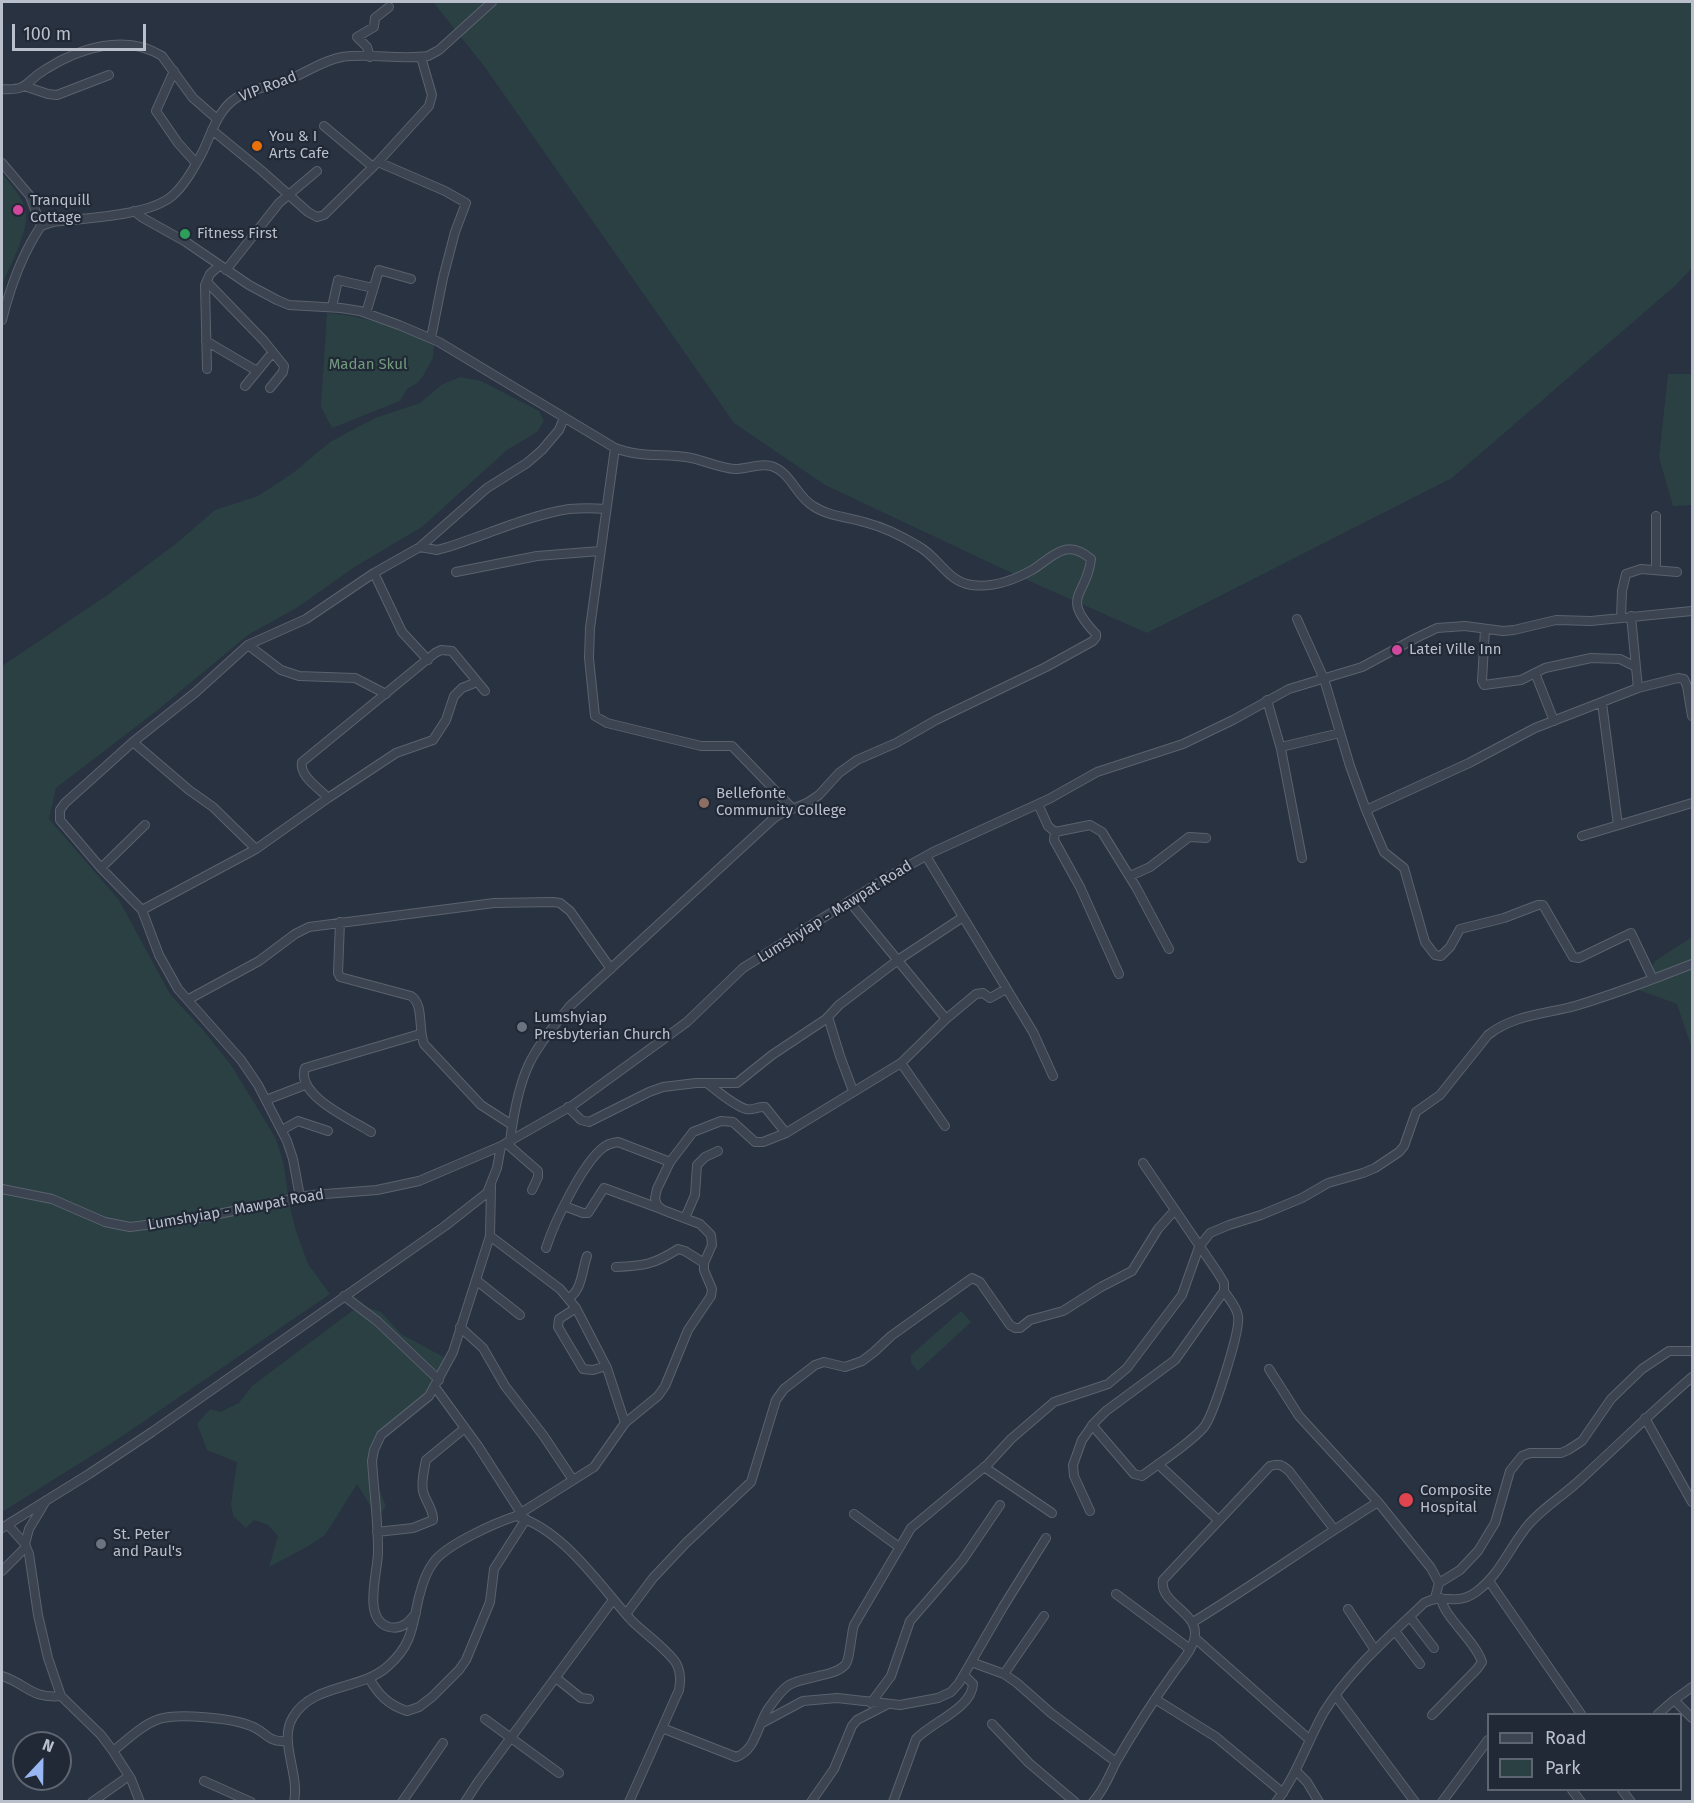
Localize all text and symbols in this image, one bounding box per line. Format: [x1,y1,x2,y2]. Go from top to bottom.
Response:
scale bar [15,12,148,50]
text: 100 m [23,23,71,45]
street label: VIP Road [237,68,299,106]
place label: You & I Arts Cafe [269,128,329,163]
marker: You & I Arts Cafe [250,139,264,153]
place label: Tranquill Cottage [30,192,90,227]
marker: Tranquill Cottage [11,203,25,217]
place label: Fitness First [197,225,277,243]
marker: Fitness First [178,227,192,241]
park label: Madan Skul [329,356,407,374]
place label: Latei Ville Inn [1409,641,1501,659]
marker: Latei Ville Inn [1390,643,1404,657]
place label: Bellefonte Community College [716,785,846,820]
marker: Bellefonte Community College [697,796,711,810]
street label: Lumshyiap - Mawpat Road [754,857,916,967]
place label: Lumshyiap Presbyterian Church [534,1009,671,1044]
marker: Lumshyiap Presbyterian Church [515,1020,529,1034]
street label: Lumshyiap - Mawpat Road [146,1186,326,1234]
place label: Composite Hospital [1420,1482,1492,1517]
marker: Composite Hospital [1397,1491,1415,1509]
place label: St. Peter and Paul's [113,1526,182,1561]
marker: St. Peter and Paul's [94,1537,108,1551]
legend [1487,1713,1682,1791]
text: Road [1545,1727,1587,1749]
north arrow [12,1731,72,1791]
text: N [40,1735,57,1756]
text: Park [1545,1757,1580,1779]

